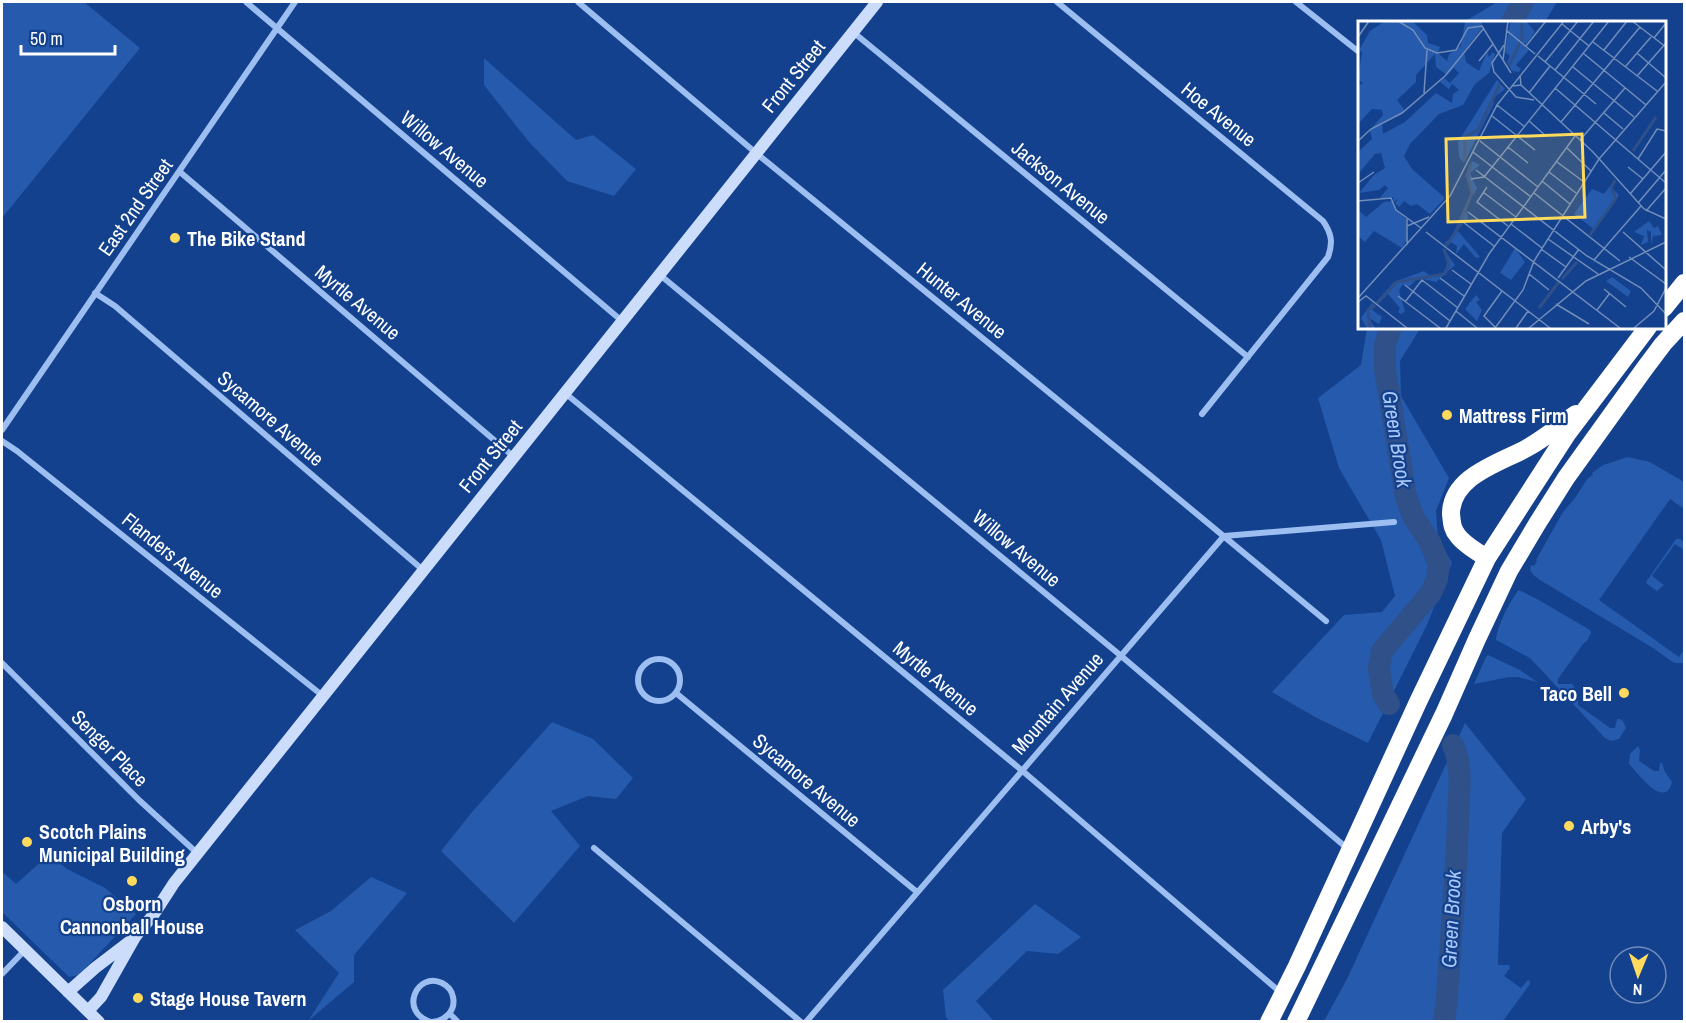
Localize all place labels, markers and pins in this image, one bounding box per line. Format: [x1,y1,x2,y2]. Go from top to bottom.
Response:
place label: The Bike Stand [187,225,305,252]
marker: The Bike Stand [168,231,182,245]
place label: Mattress Firm [1459,402,1567,429]
marker: Mattress Firm [1440,408,1454,422]
place label: Taco Bell [1540,680,1612,707]
marker: Taco Bell [1617,686,1631,700]
place label: Arby's [1581,813,1631,840]
place label: Scotch Plains Municipal Building [39,818,185,868]
marker: Arby's [1562,819,1576,833]
marker: Scotch Plains Municipal Building [20,835,34,849]
marker: Osborn Cannonball House [125,874,139,888]
place label: Osborn Cannonball House [60,890,204,940]
place label: Stage House Tavern [150,985,306,1012]
marker: Stage House Tavern [131,991,145,1005]

